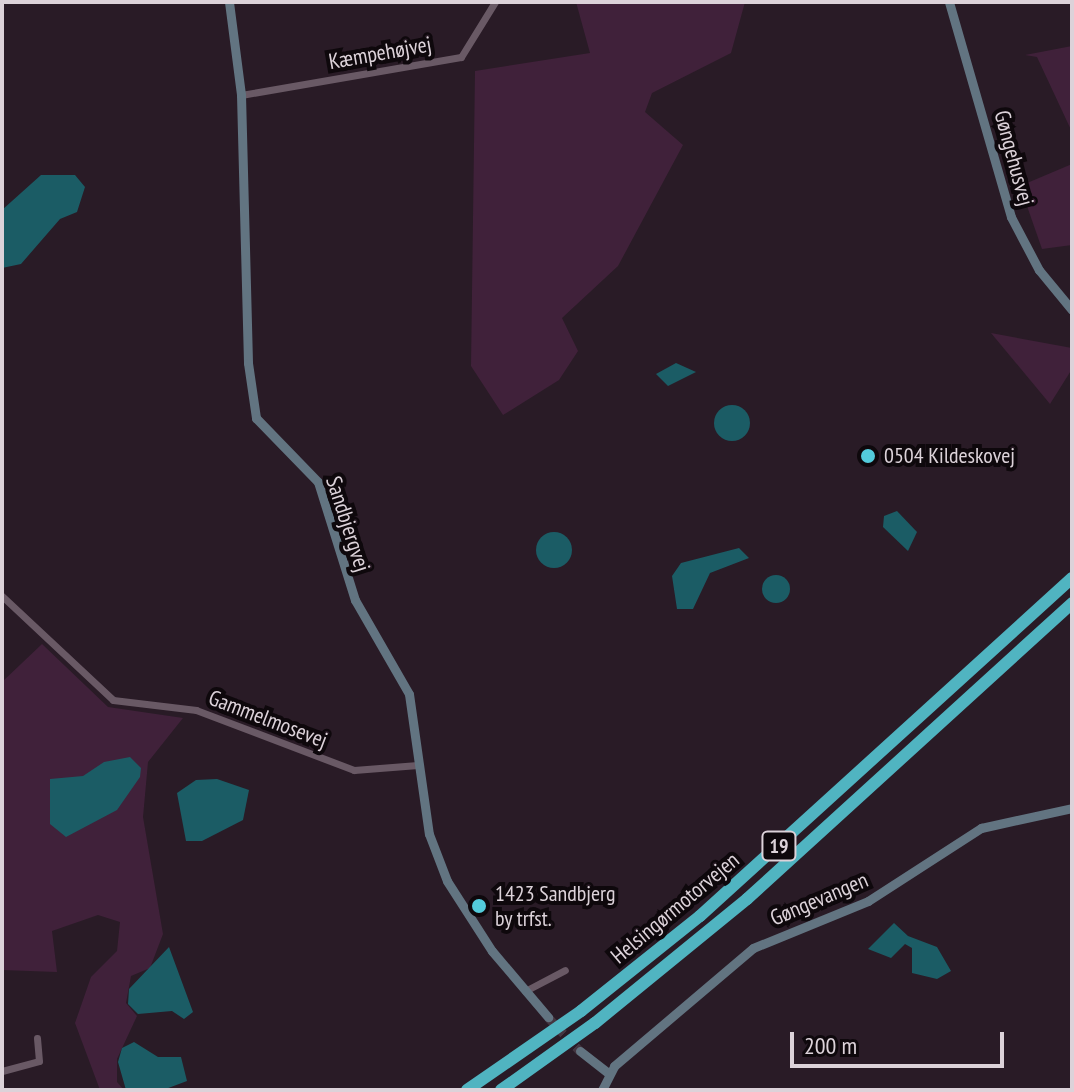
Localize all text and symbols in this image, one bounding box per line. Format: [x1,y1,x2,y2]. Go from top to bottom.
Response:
street label: Kæmpehøjvej [327,31,433,75]
street label: Gøngehusvej [989,107,1039,209]
place label: 0504 Kildeskovej [884,443,1015,469]
marker: 0504 Kildeskovej [859,447,877,465]
street label: Sandbjergvej [320,473,376,575]
street label: Gammelmosevej [205,684,331,754]
road number: 19 [761,830,797,862]
street label: Helsingørmotorvejen [605,847,745,969]
street label: Gøngevangen [766,867,872,931]
place label: 1423 Sandbjerg by trfst. [495,880,616,932]
marker: 1423 Sandbjerg by trfst. [470,897,488,915]
scale bar [794,1016,1008,1066]
text: 200 m [804,1030,857,1061]

